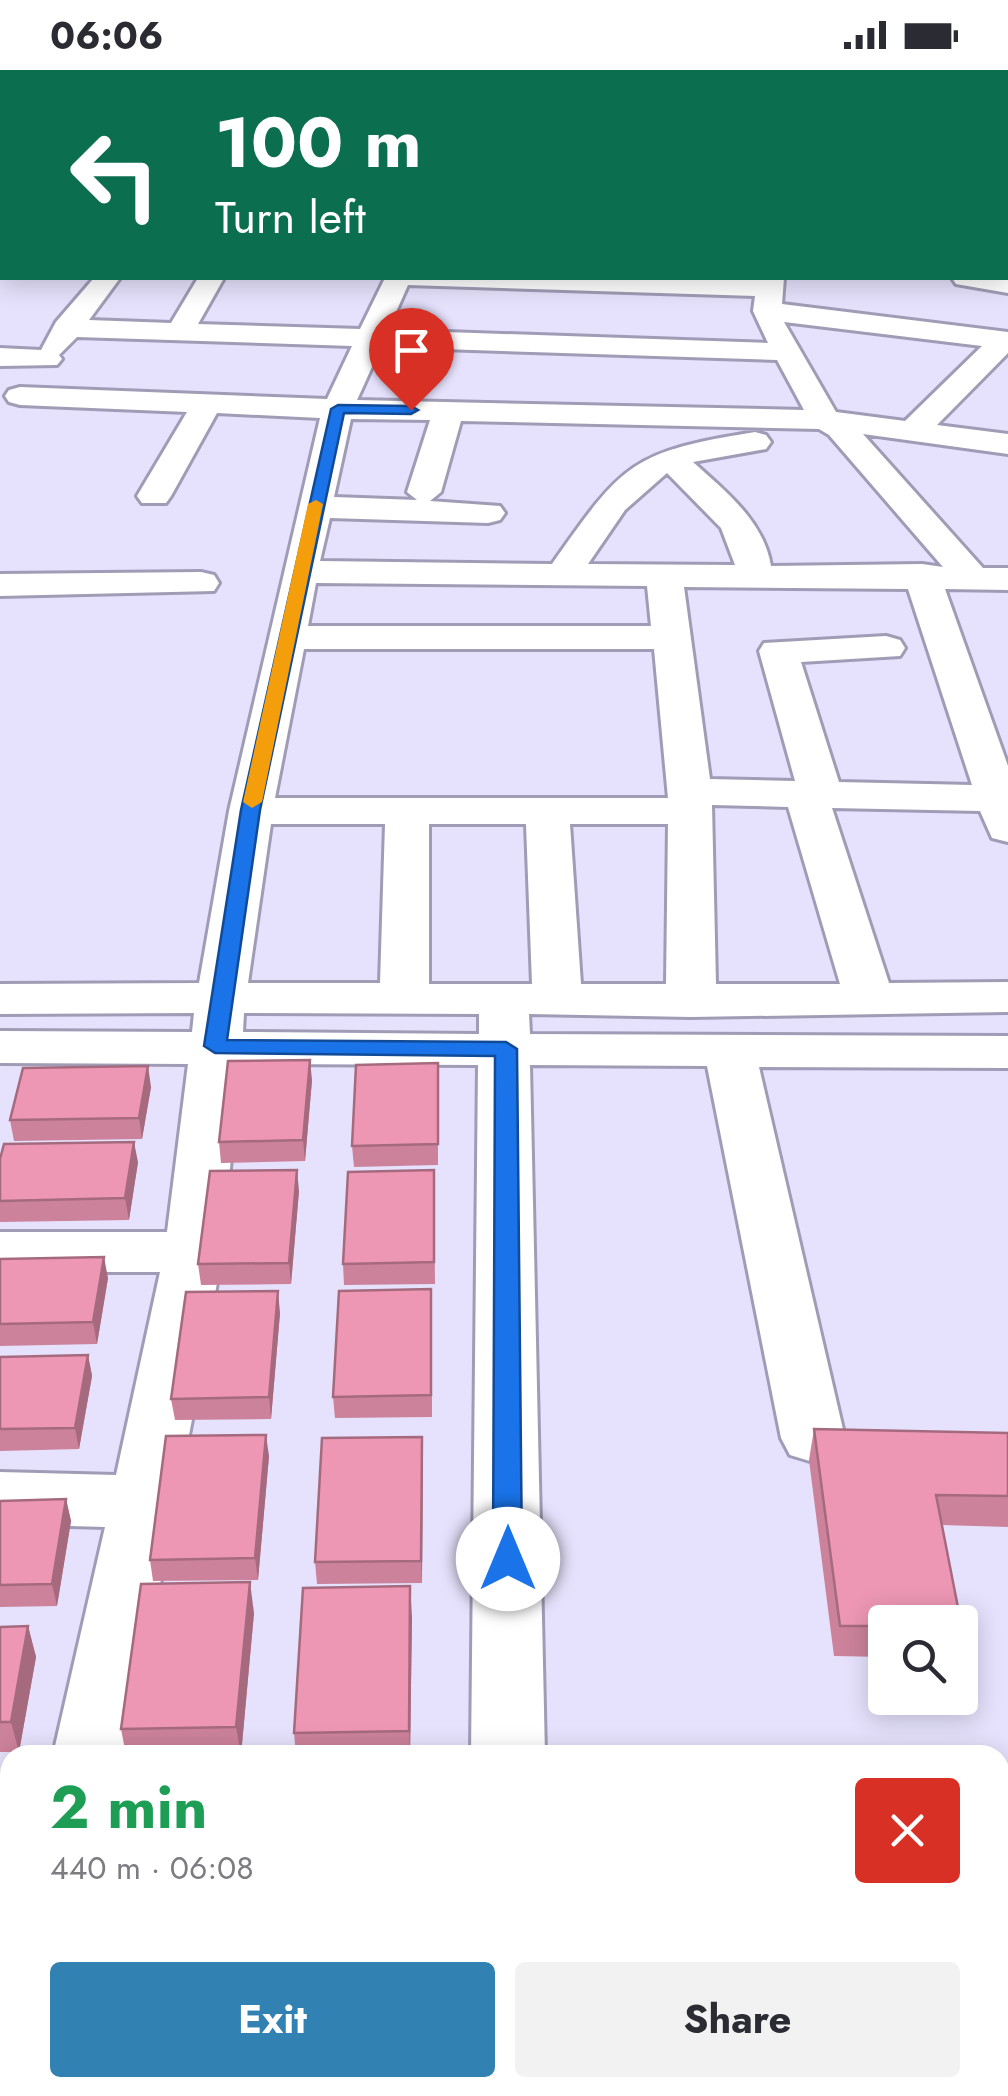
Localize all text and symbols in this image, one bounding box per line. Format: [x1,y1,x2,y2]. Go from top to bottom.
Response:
text: 06:06 [50,8,163,63]
text: 100 m [215,92,422,193]
icon: left [50,110,180,240]
text: Turn left [215,185,366,250]
pin [369,308,454,411]
icon: arrive [384,323,439,378]
position arrow [456,1507,560,1611]
map controls [868,1605,978,1715]
button: search [868,1605,978,1715]
text: 2 min [50,1764,208,1851]
button: close [855,1778,960,1883]
text: 440 m · 06:08 [50,1845,254,1891]
button: Exit [50,1962,495,2077]
button: Share [515,1962,960,2077]

